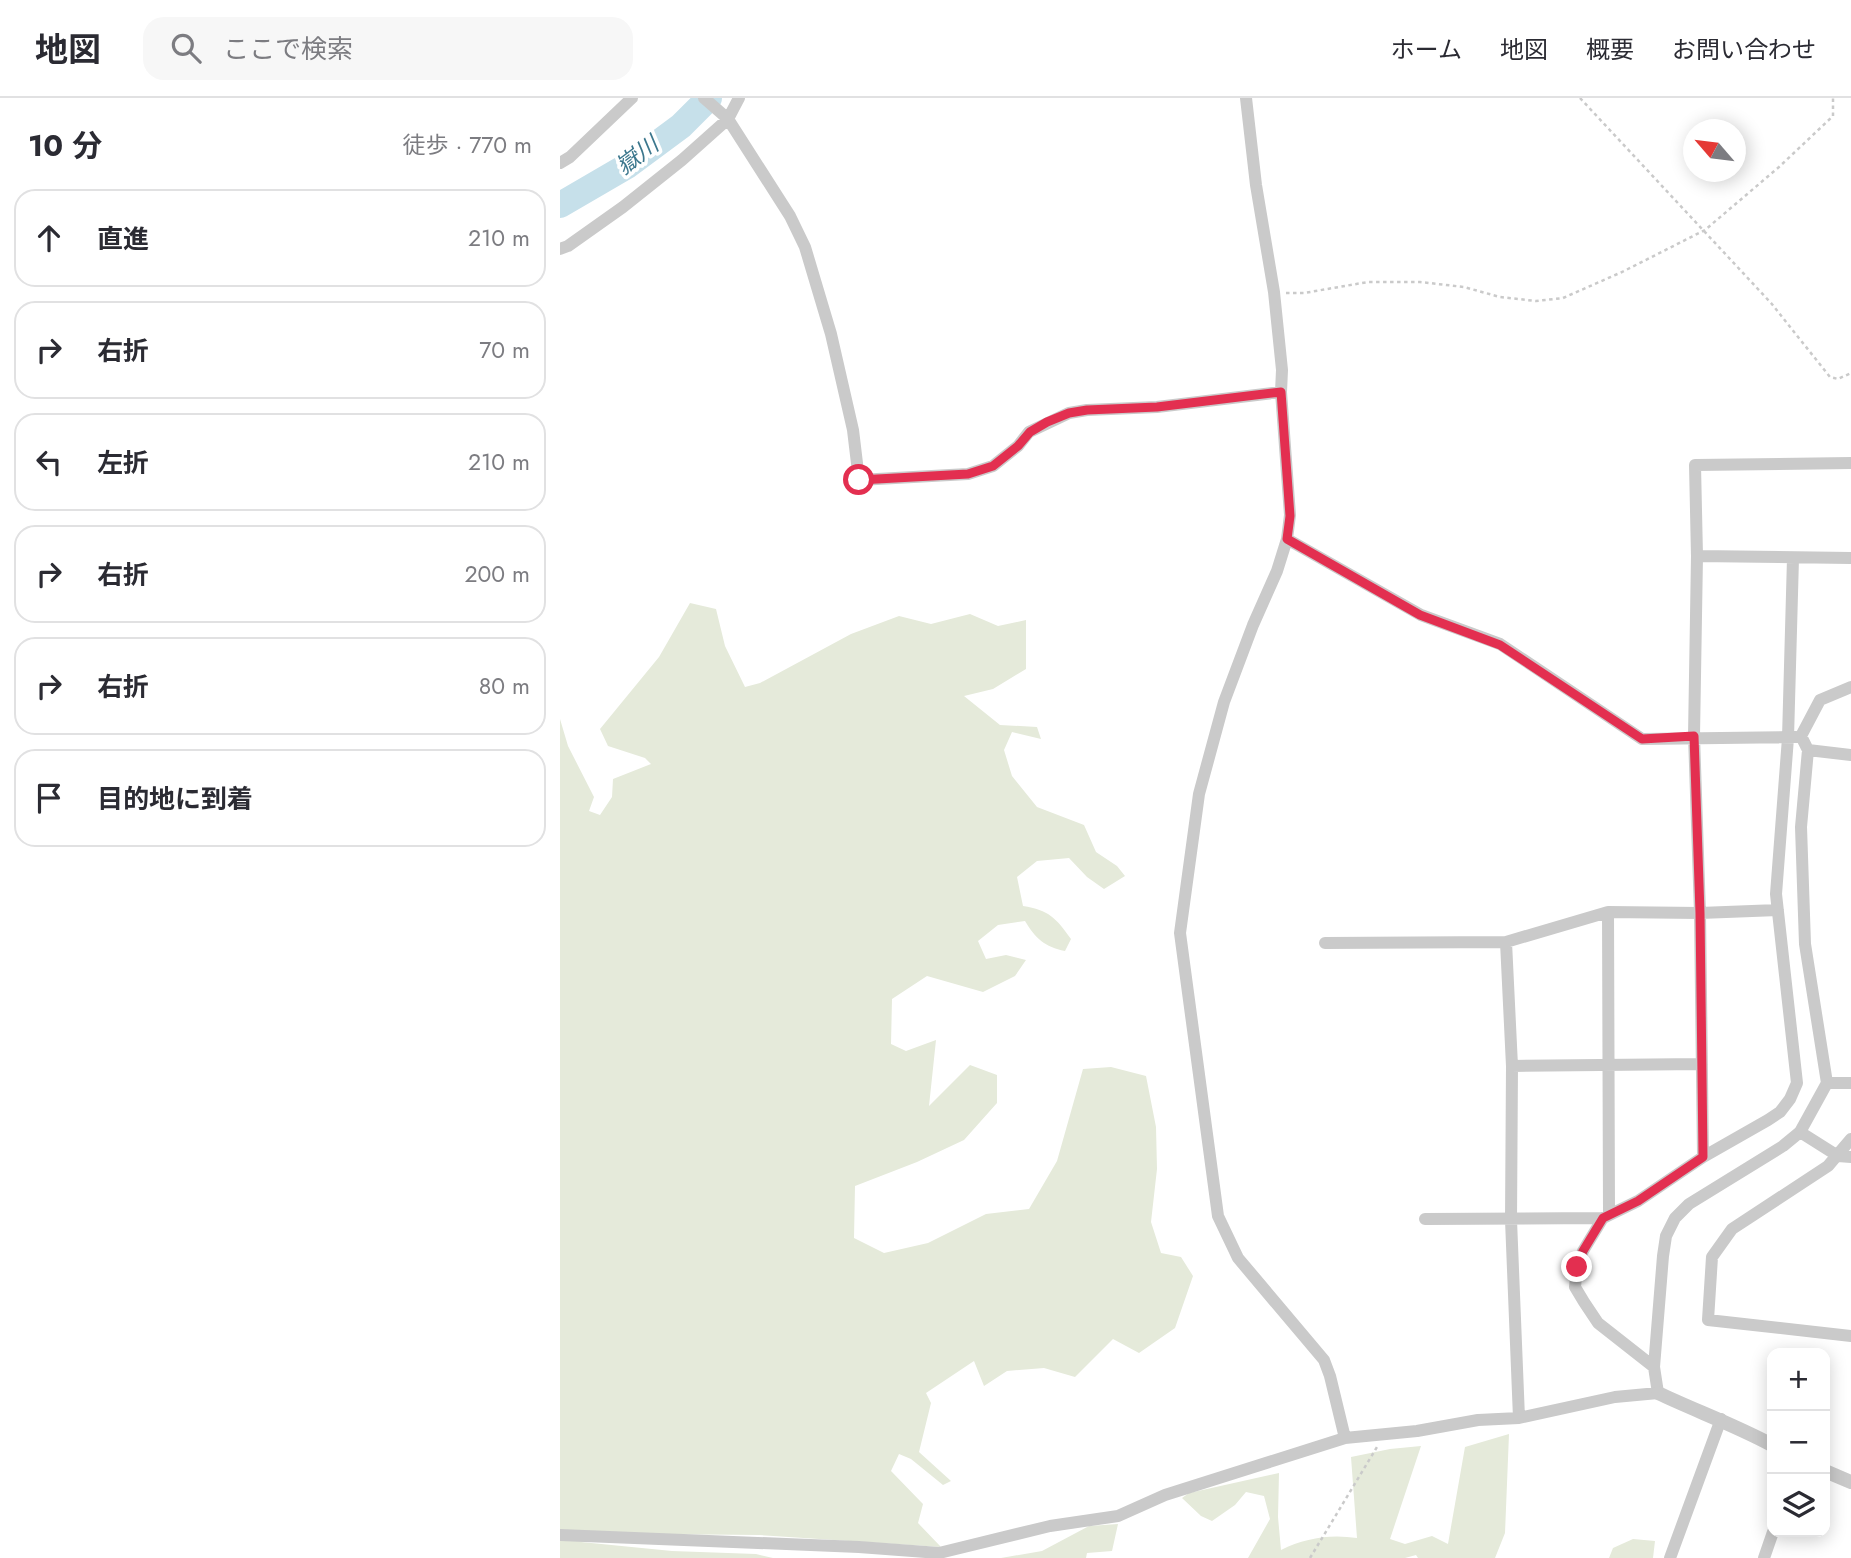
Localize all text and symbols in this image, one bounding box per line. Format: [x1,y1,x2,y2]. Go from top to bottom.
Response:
search box [143,17,633,80]
text: 地図 [35,26,101,73]
icon: search [167,29,205,67]
text: ここで検索 [223,30,353,68]
text: ホーム [1391,32,1462,67]
text: 地図 [1500,32,1548,67]
text: 概要 [1586,32,1634,67]
text: お問い合わせ [1672,32,1816,67]
north arrow [1683,119,1746,182]
text: 10 分 [28,124,102,167]
water label: 嶽川 [608,126,668,182]
text: 徒歩 · 770 m [403,128,532,162]
icon: ahead [30,219,68,257]
text: 直進 [97,220,149,258]
text: 210 m [468,221,530,255]
icon: right [30,331,68,369]
text: 右折 [97,332,149,370]
text: 70 m [479,333,530,367]
icon: left [30,443,68,481]
text: 左折 [97,444,149,482]
text: 210 m [468,445,530,479]
route start [843,464,874,495]
icon: right [30,555,68,593]
text: 右折 [97,556,149,594]
text: 200 m [464,557,530,591]
icon: right [30,667,68,705]
text: 右折 [97,668,149,706]
text: 80 m [479,669,530,703]
icon: arrive [30,779,68,817]
text: 目的地に到着 [97,780,253,818]
route end [1561,1251,1592,1282]
map controls [1767,1348,1830,1537]
button: + [1767,1348,1830,1411]
button: − [1767,1411,1830,1474]
button: layers [1767,1474,1830,1537]

